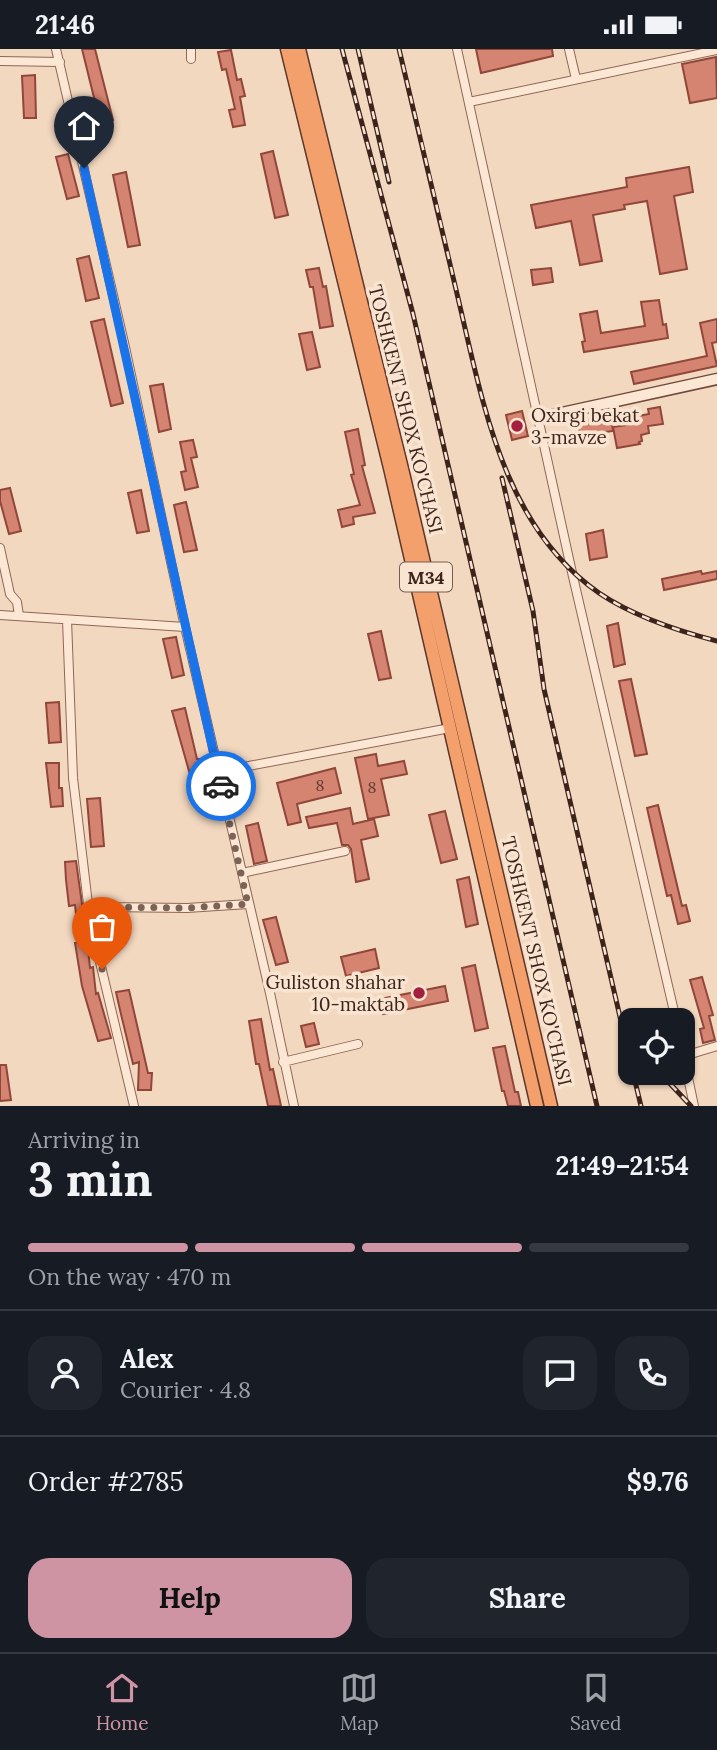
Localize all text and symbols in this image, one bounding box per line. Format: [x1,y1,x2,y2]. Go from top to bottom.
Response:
text: 21:46 [35,8,95,41]
pin [54,96,114,168]
icon: home [65,107,103,145]
street label: TOSHKENT SHOX KO'CHASI [363,282,449,536]
place label: Oxirgi bekat 3-mavze [531,403,640,449]
marker: Oxirgi bekat 3-mavze [509,418,525,434]
road number: M34 [400,563,452,591]
courier [186,751,256,821]
icon: car [202,767,240,805]
house number: 8 [316,775,325,795]
house number: 8 [368,777,377,797]
street label: TOSHKENT SHOX KO'CHASI [497,834,577,1088]
pin [72,897,132,969]
icon: bag [83,908,121,946]
place label: Guliston shahar 10-maktab [266,970,406,1016]
marker: Guliston shahar 10-maktab [411,985,427,1001]
map controls [618,1008,695,1085]
button: locate [618,1008,695,1085]
text: Arriving in [28,1125,140,1154]
text: 21:49–21:54 [556,1149,689,1182]
text: 3 min [28,1150,153,1209]
text: On the way · 470 m [28,1262,231,1291]
button: person [28,1336,102,1410]
button: chat [523,1336,597,1410]
button: phone [615,1336,689,1410]
text: Alex [120,1342,174,1375]
text: Courier · 4.8 [120,1375,251,1404]
text: Order #2785 [28,1465,184,1498]
text: $9.76 [627,1465,689,1498]
button: Help [28,1558,352,1638]
button: Share [366,1558,689,1638]
tab: Home [96,1669,149,1735]
tab: Map [340,1669,378,1735]
tab: Saved [570,1669,621,1735]

